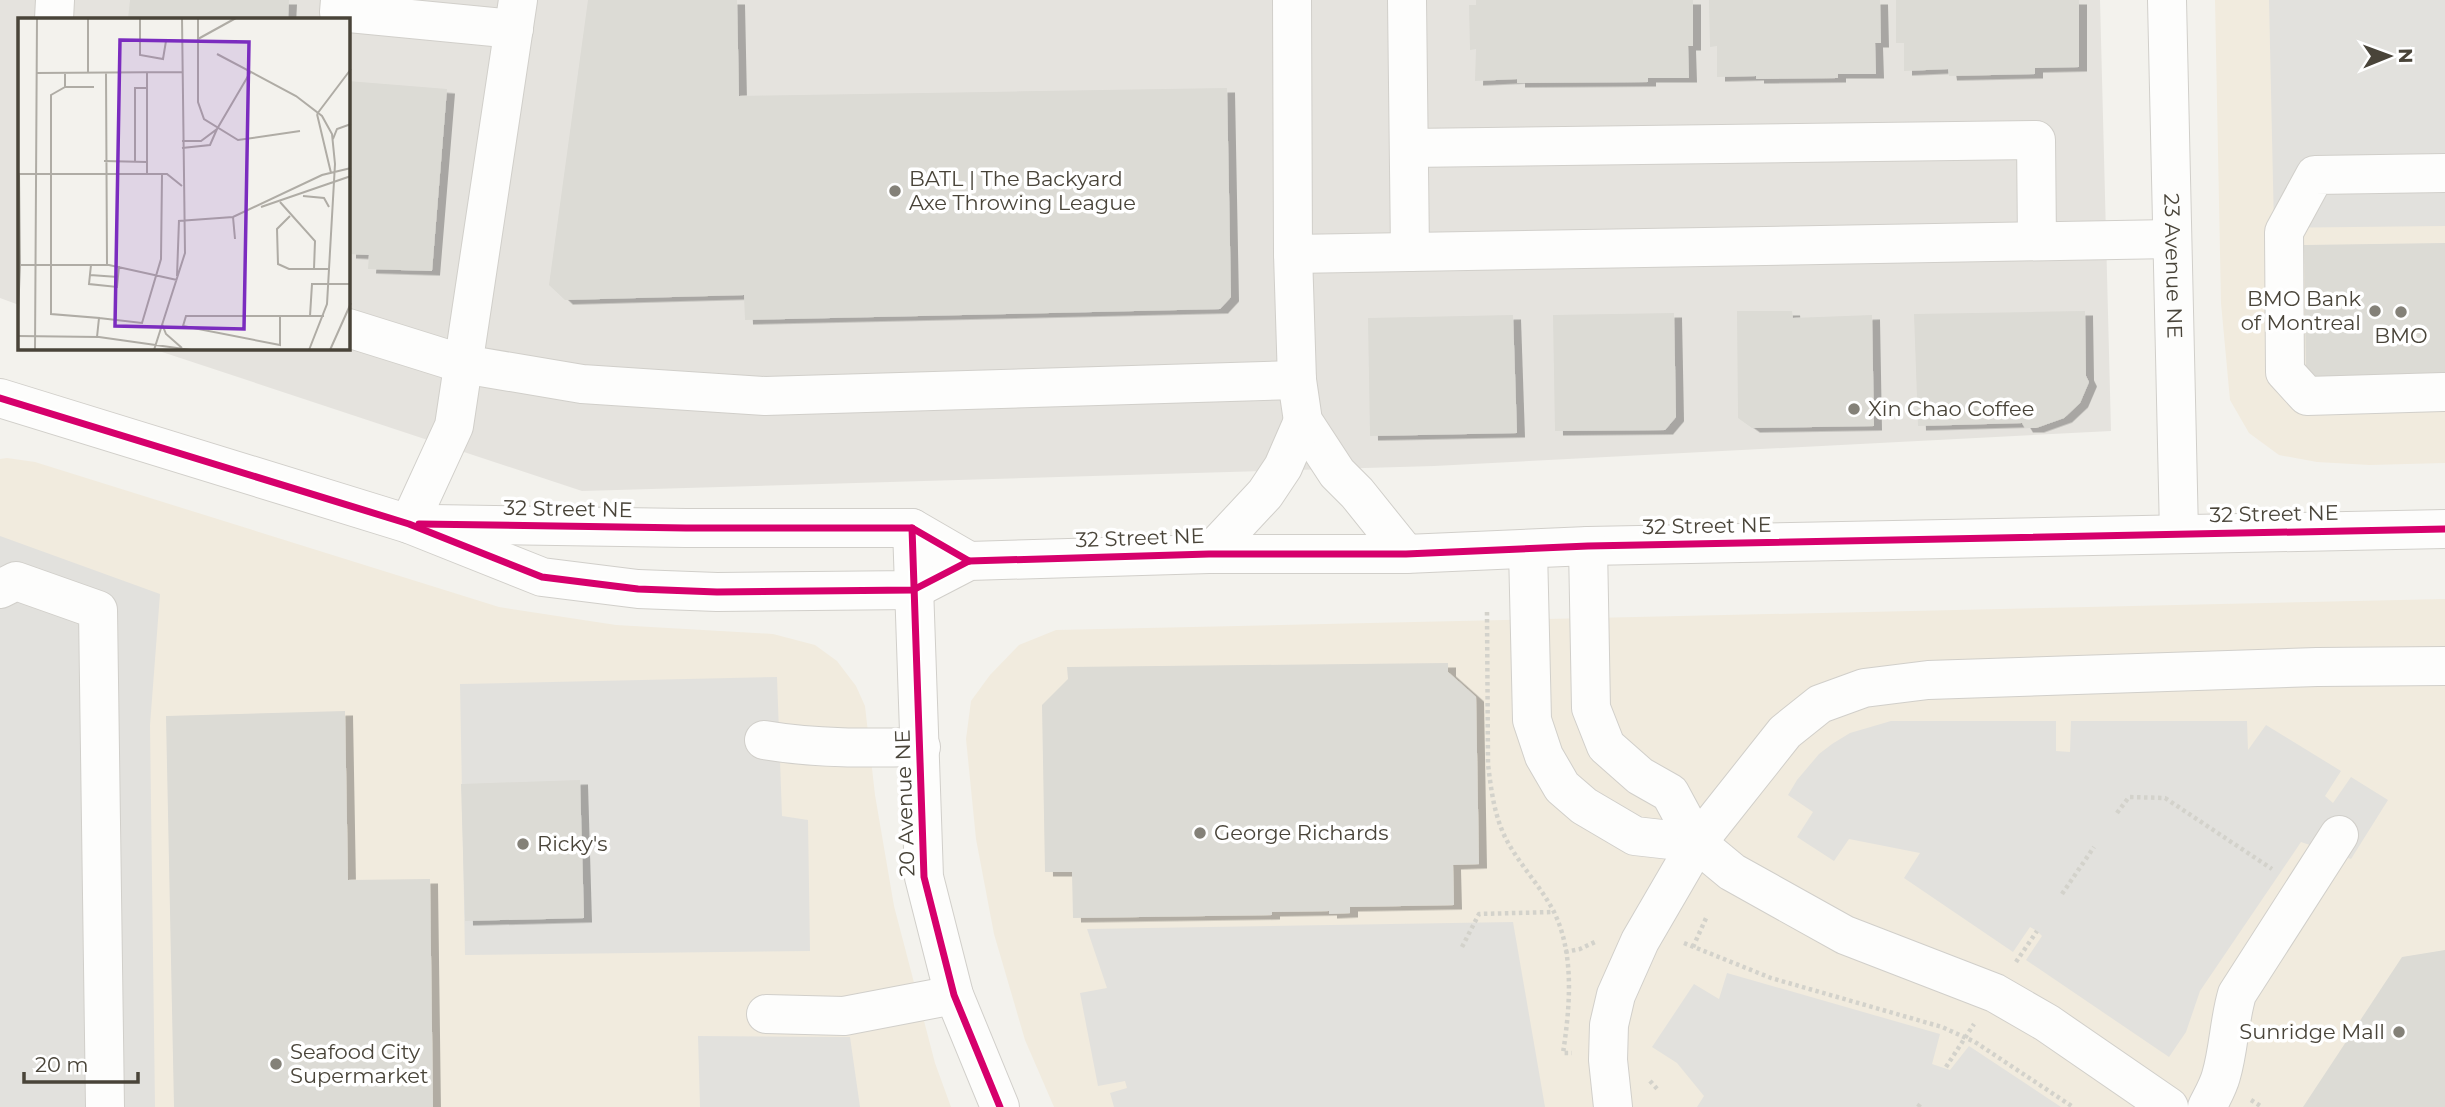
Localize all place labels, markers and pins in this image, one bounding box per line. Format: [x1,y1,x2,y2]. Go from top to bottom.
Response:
place label: BATL | The Backyard Axe Throwing League [909,166,1136,215]
marker: BATL | The Backyard Axe Throwing League [887,183,903,199]
place label: BMO Bank of Montreal [2241,286,2361,335]
marker: BMO Bank of Montreal [2367,303,2383,319]
marker: BMO [2393,304,2409,320]
place label: BMO [2374,323,2428,348]
place label: Xin Chao Coffee [1868,396,2034,421]
marker: Xin Chao Coffee [1846,401,1862,417]
place label: George Richards [1214,820,1389,845]
marker: George Richards [1192,825,1208,841]
place label: Ricky's [537,831,607,856]
marker: Ricky's [515,836,531,852]
place label: Sunridge Mall [2239,1019,2385,1044]
marker: Sunridge Mall [2391,1024,2407,1040]
place label: Seafood City Supermarket [290,1039,428,1088]
marker: Seafood City Supermarket [268,1056,284,1072]

